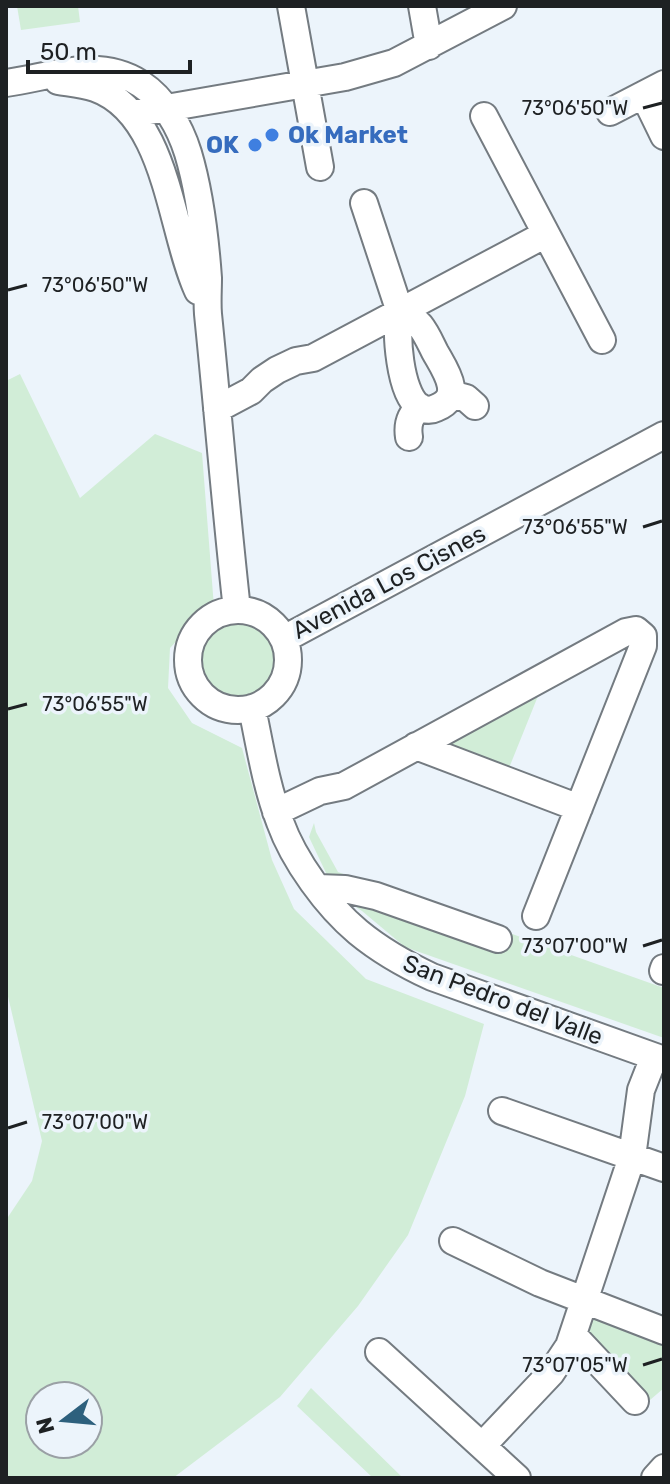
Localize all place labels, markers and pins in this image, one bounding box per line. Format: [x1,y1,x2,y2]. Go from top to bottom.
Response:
place label: Ok Market [288,121,408,149]
marker: Ok Market [263,126,281,144]
place label: OK [206,131,239,159]
marker: OK [246,136,264,154]

